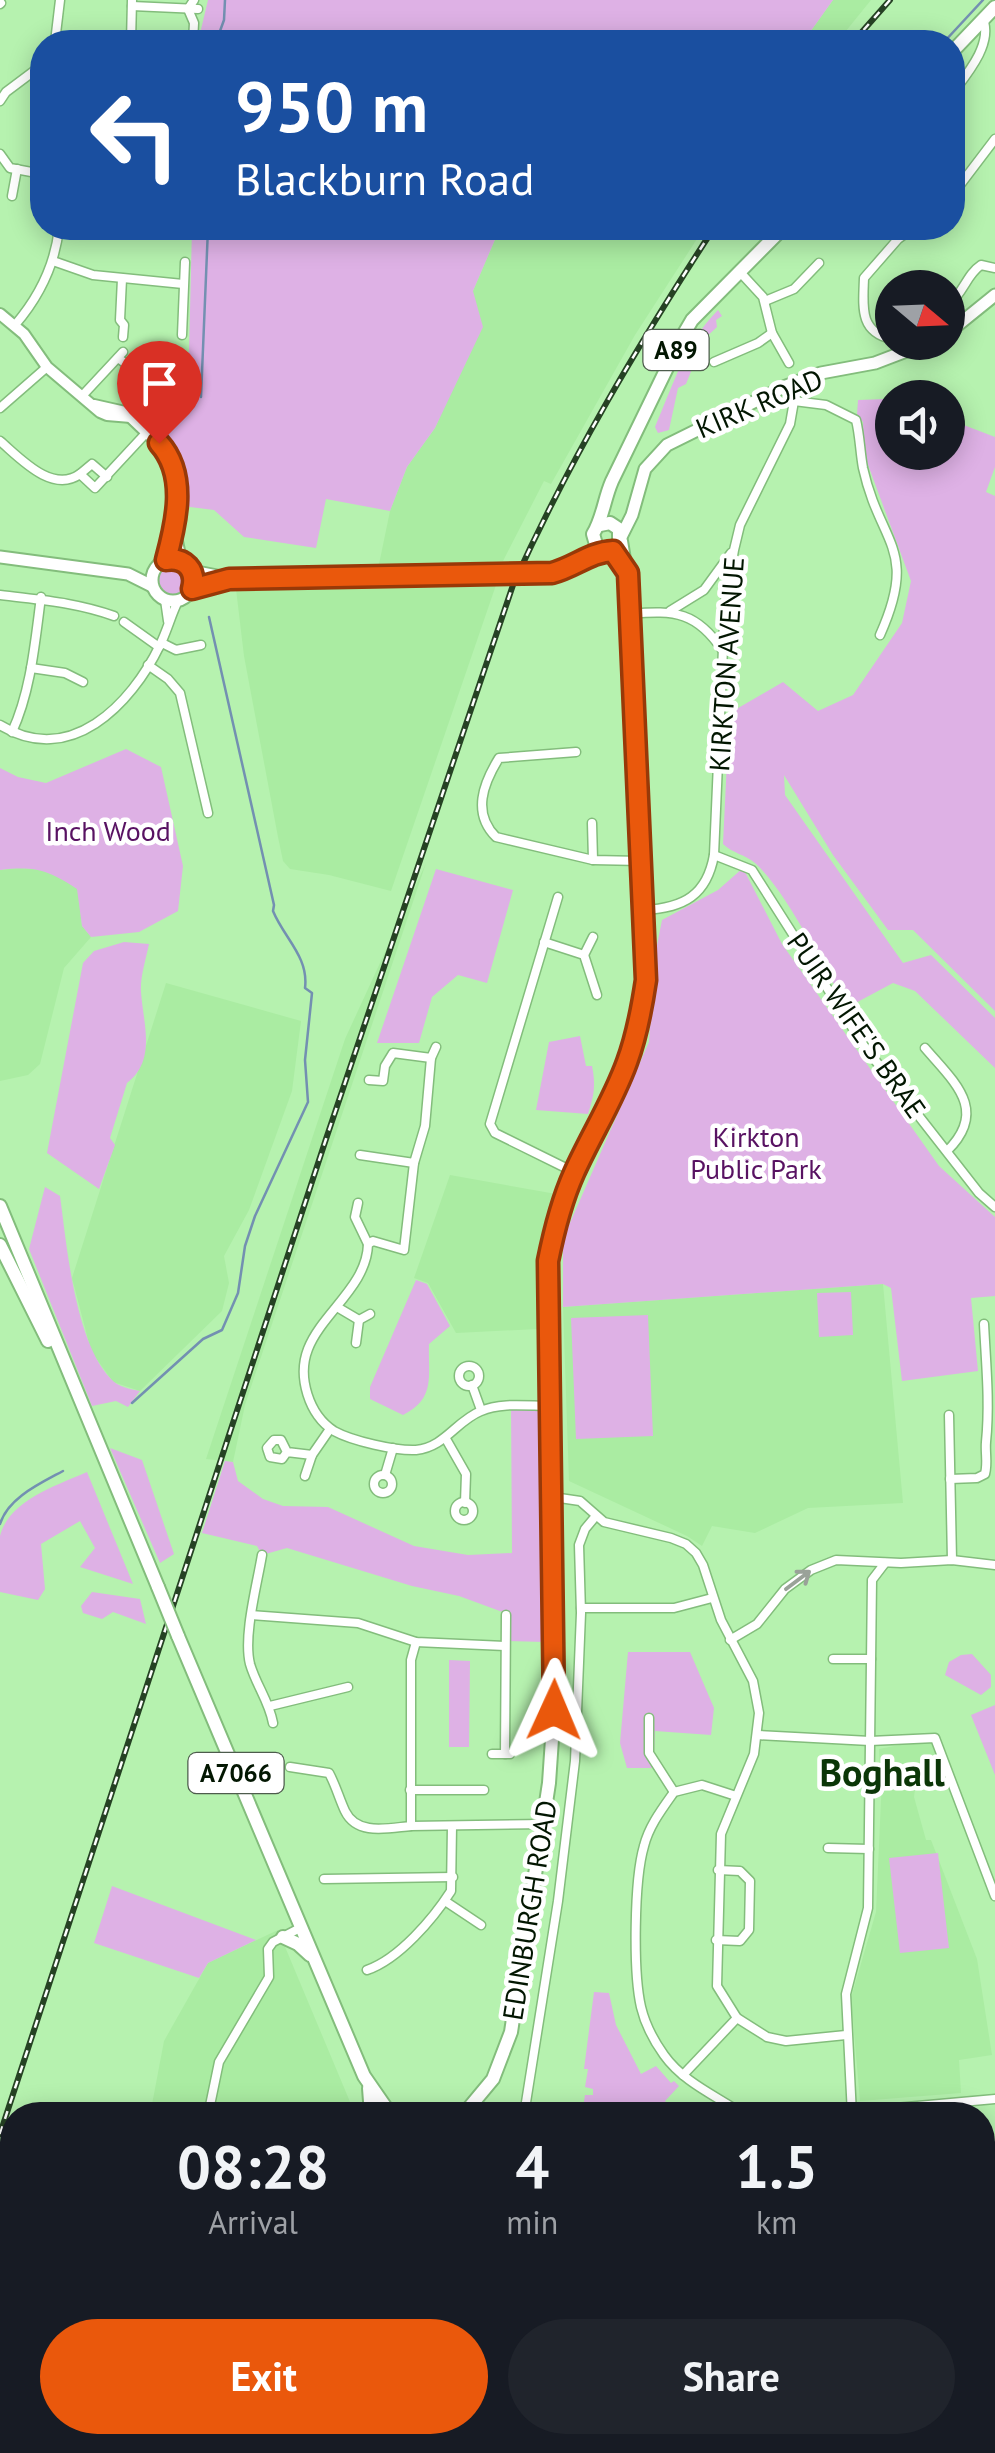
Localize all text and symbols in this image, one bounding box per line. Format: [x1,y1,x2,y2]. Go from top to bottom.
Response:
text: 950 m [235,61,428,151]
icon: left [70,70,200,200]
text: Blackburn Road [235,149,534,207]
north arrow [875,270,965,360]
map controls [875,270,965,470]
road number: A89 [644,330,708,370]
pin [117,341,202,444]
icon: arrive [132,356,187,411]
street label: KIRK ROAD [690,360,828,446]
button: sound [875,380,965,470]
street label: KIRKTON AVENUE [700,555,752,773]
park label: Inch Wood [45,812,171,849]
street label: PUIR WIFE'S BRAE [779,925,935,1125]
park label: Kirkton Public Park [690,1118,822,1187]
one-way arrow [784,1570,811,1591]
position arrow [502,1658,606,1762]
district label: Boghall [819,1747,945,1796]
road number: A7066 [188,1753,284,1793]
street label: EDINBURGH ROAD [493,1797,565,2023]
text: 08:28 [177,2127,329,2205]
text: 4 [515,2127,549,2205]
text: 1.5 [735,2127,818,2205]
text: Arrival [208,2201,298,2243]
text: min [506,2201,558,2243]
text: km [756,2201,797,2243]
button: Exit [40,2319,488,2434]
button: Share [508,2319,955,2434]

